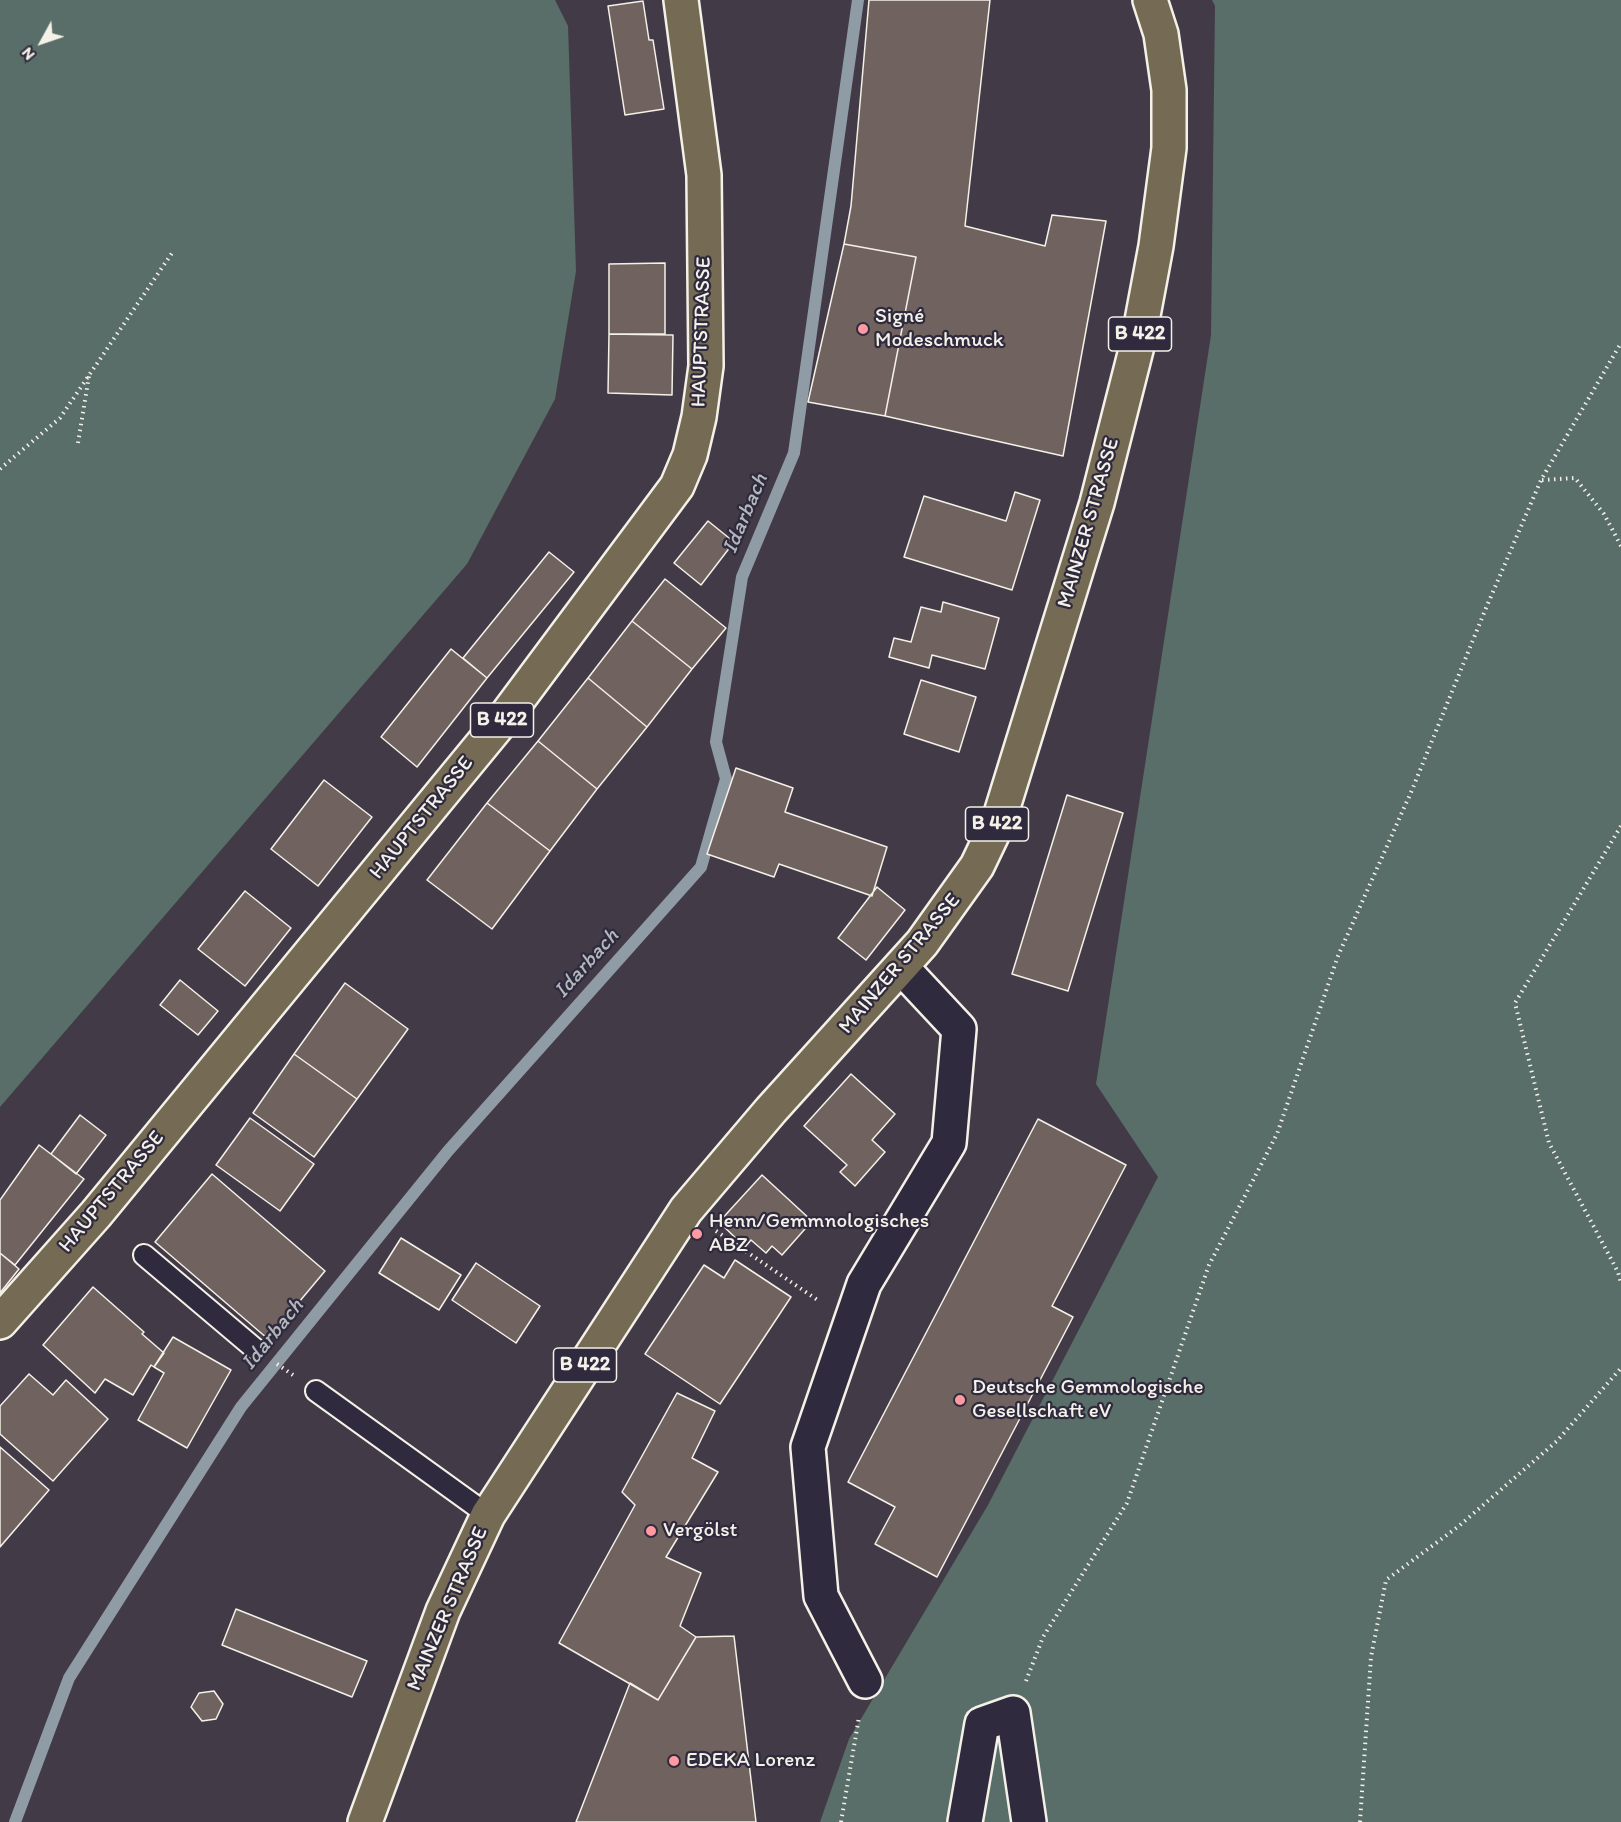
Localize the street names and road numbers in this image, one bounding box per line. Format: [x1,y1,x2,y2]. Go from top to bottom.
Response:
street label: HAUPTSTRASSE [687,256,717,408]
road number: B 422 [1108,317,1172,351]
street label: MAINZER STRASSE [1053,435,1125,611]
road number: B 422 [470,703,534,737]
street label: HAUPTSTRASSE [365,751,479,885]
road number: B 422 [966,807,1028,841]
street label: MAINZER STRASSE [834,889,966,1039]
street label: HAUPTSTRASSE [54,1126,170,1258]
road number: B 422 [554,1348,616,1382]
street label: MAINZER STRASSE [402,1523,494,1695]

